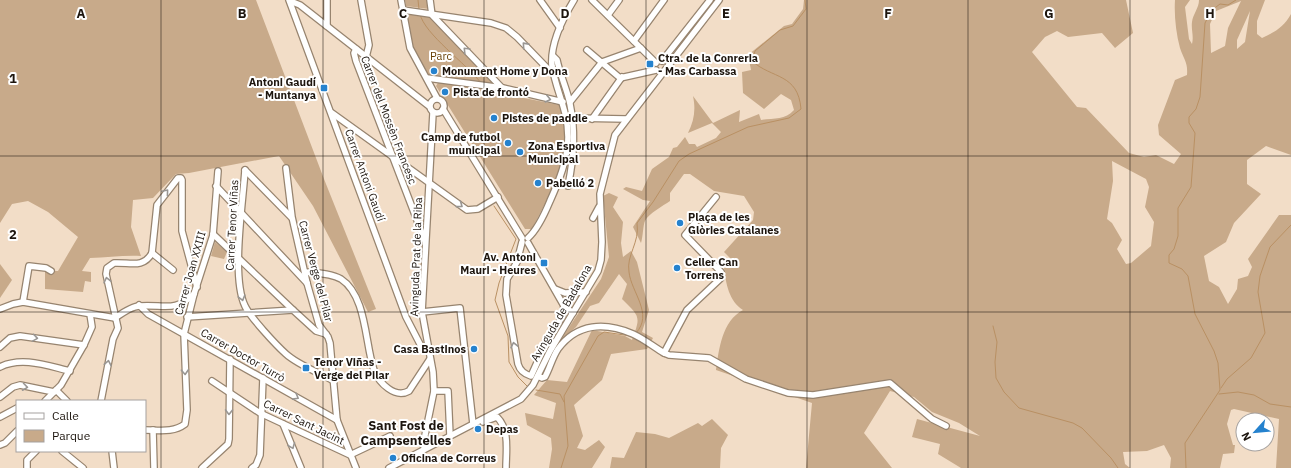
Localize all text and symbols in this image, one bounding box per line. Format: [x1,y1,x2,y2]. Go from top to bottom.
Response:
text: A [77,5,86,22]
text: B [238,5,247,22]
text: C [399,5,408,22]
text: D [560,5,570,22]
text: E [722,5,730,22]
text: F [884,5,892,22]
text: G [1044,5,1054,22]
text: H [1205,5,1215,22]
one-way arrow [523,43,530,50]
one-way arrow [463,47,471,55]
park label: Parc [430,49,452,63]
place label: Ctra. de la Conreria - Mas Carbassa [658,51,758,78]
street label: Carrer del Mossèn Francesc [358,54,420,187]
marker: Ctra. de la Conreria - Mas Carbassa [645,59,655,69]
place label: Monument Home y Dona [442,64,568,78]
marker: Monument Home y Dona [429,66,439,76]
text: 1 [9,70,17,87]
place label: Antoni Gaudí - Muntanya [249,75,317,102]
marker: Antoni Gaudí - Muntanya [319,83,329,93]
place label: Pista de frontó [453,85,529,99]
marker: Pista de frontó [440,87,450,97]
one-way arrow [544,94,551,103]
place label: Pistes de paddle [502,111,588,125]
marker: Pistes de paddle [489,113,499,123]
street label: Carrer Antoni Gaudí [342,127,388,223]
place label: Camp de futbol municipal [421,130,501,157]
marker: Camp de futbol municipal [503,138,513,148]
place label: Zona Esportiva Municipal [528,139,605,166]
marker: Zona Esportiva Municipal [515,147,525,157]
place label: Pabelló 2 [546,176,595,190]
marker: Pabelló 2 [533,178,543,188]
street label: Carrer Tenor Viñas [223,179,241,271]
one-way arrow [162,189,169,196]
street label: Avinguda Prat de la Riba [407,197,425,317]
one-way arrow [456,200,463,207]
place label: Plaça de les Glòries Catalanes [688,210,780,237]
marker: Plaça de les Glòries Catalanes [675,218,685,228]
street label: Carrer Verge del Pilar [296,219,336,323]
text: 2 [9,226,17,243]
street label: Carrer Joan XXIII [171,229,209,317]
place label: Av. Antoni Mauri - Heures [460,250,536,277]
place label: Celler Can Torrens [685,255,738,282]
marker: Av. Antoni Mauri - Heures [539,258,549,268]
street label: Avinguda de Badalona [528,262,595,364]
marker: Celler Can Torrens [672,263,682,273]
one-way arrow [104,277,112,284]
one-way arrow [238,294,246,301]
street label: Carrer Doctor Turrò [198,325,288,385]
one-way arrow [32,333,38,342]
place label: Casa Bastinos [393,342,466,356]
one-way arrow [510,342,519,348]
marker: Casa Bastinos [469,344,479,354]
place label: Tenor Viñas - Verge del Pilar [314,355,390,382]
one-way arrow [104,360,112,366]
marker: Tenor Viñas - Verge del Pilar [301,363,311,373]
one-way arrow [180,369,189,375]
one-way arrow [22,382,29,391]
one-way arrow [292,393,300,400]
street label: Carrer Sant Jacint [261,396,347,448]
legend [16,400,146,452]
text: Calle [52,408,79,423]
one-way arrow [225,409,234,415]
north arrow [1235,412,1275,452]
district label: Sant Fost de Campsentelles [361,417,452,449]
place label: Depas [486,422,519,436]
marker: Depas [473,424,483,434]
text: Parque [52,428,91,443]
text: N [1238,430,1254,443]
one-way arrow [287,442,295,449]
place label: Oficina de Correus [401,451,497,465]
marker: Oficina de Correus [388,453,398,463]

